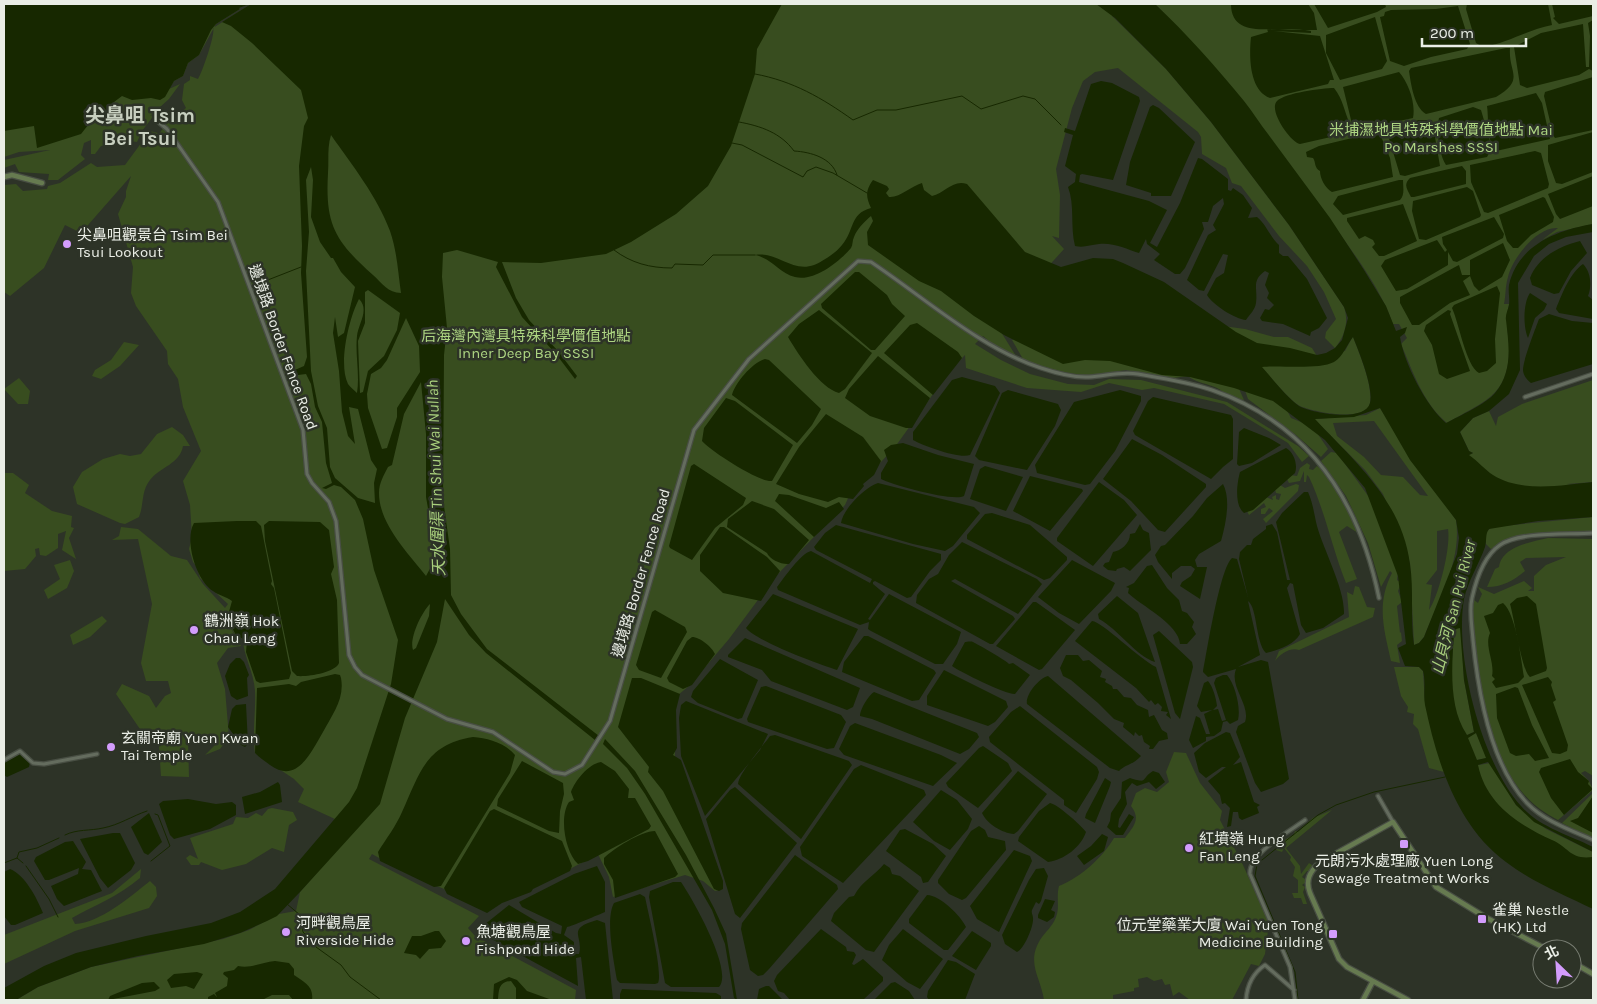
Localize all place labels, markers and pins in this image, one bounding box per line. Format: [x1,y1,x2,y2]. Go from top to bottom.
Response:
place label: 尖鼻咀觀景台 Tsim Bei Tsui Lookout [77,226,228,261]
marker: 尖鼻咀觀景台 Tsim Bei Tsui Lookout [61,238,73,250]
place label: 鶴洲嶺 Hok Chau Leng [204,612,279,647]
marker: 鶴洲嶺 Hok Chau Leng [188,624,200,636]
place label: 玄關帝廟 Yuen Kwan Tai Temple [121,729,258,764]
marker: 玄關帝廟 Yuen Kwan Tai Temple [105,741,117,753]
place label: 紅墳嶺 Hung Fan Leng [1199,830,1285,865]
marker: 元朗污水處理廠 Yuen Long Sewage Treatment Works [1398,838,1410,850]
marker: 紅墳嶺 Hung Fan Leng [1183,842,1195,854]
place label: 元朗污水處理廠 Yuen Long Sewage Treatment Works [1315,852,1493,887]
place label: 雀巢 Nestle (HK) Ltd [1492,901,1569,936]
marker: 雀巢 Nestle (HK) Ltd [1476,913,1488,925]
place label: 河畔觀鳥屋 Riverside Hide [296,914,394,949]
place label: 位元堂藥業大廈 Wai Yuen Tong Medicine Building [1117,916,1324,951]
place label: 魚塘觀鳥屋 Fishpond Hide [476,923,575,958]
marker: 河畔觀鳥屋 Riverside Hide [280,926,292,938]
marker: 位元堂藥業大廈 Wai Yuen Tong Medicine Building [1327,928,1339,940]
marker: 魚塘觀鳥屋 Fishpond Hide [460,935,472,947]

